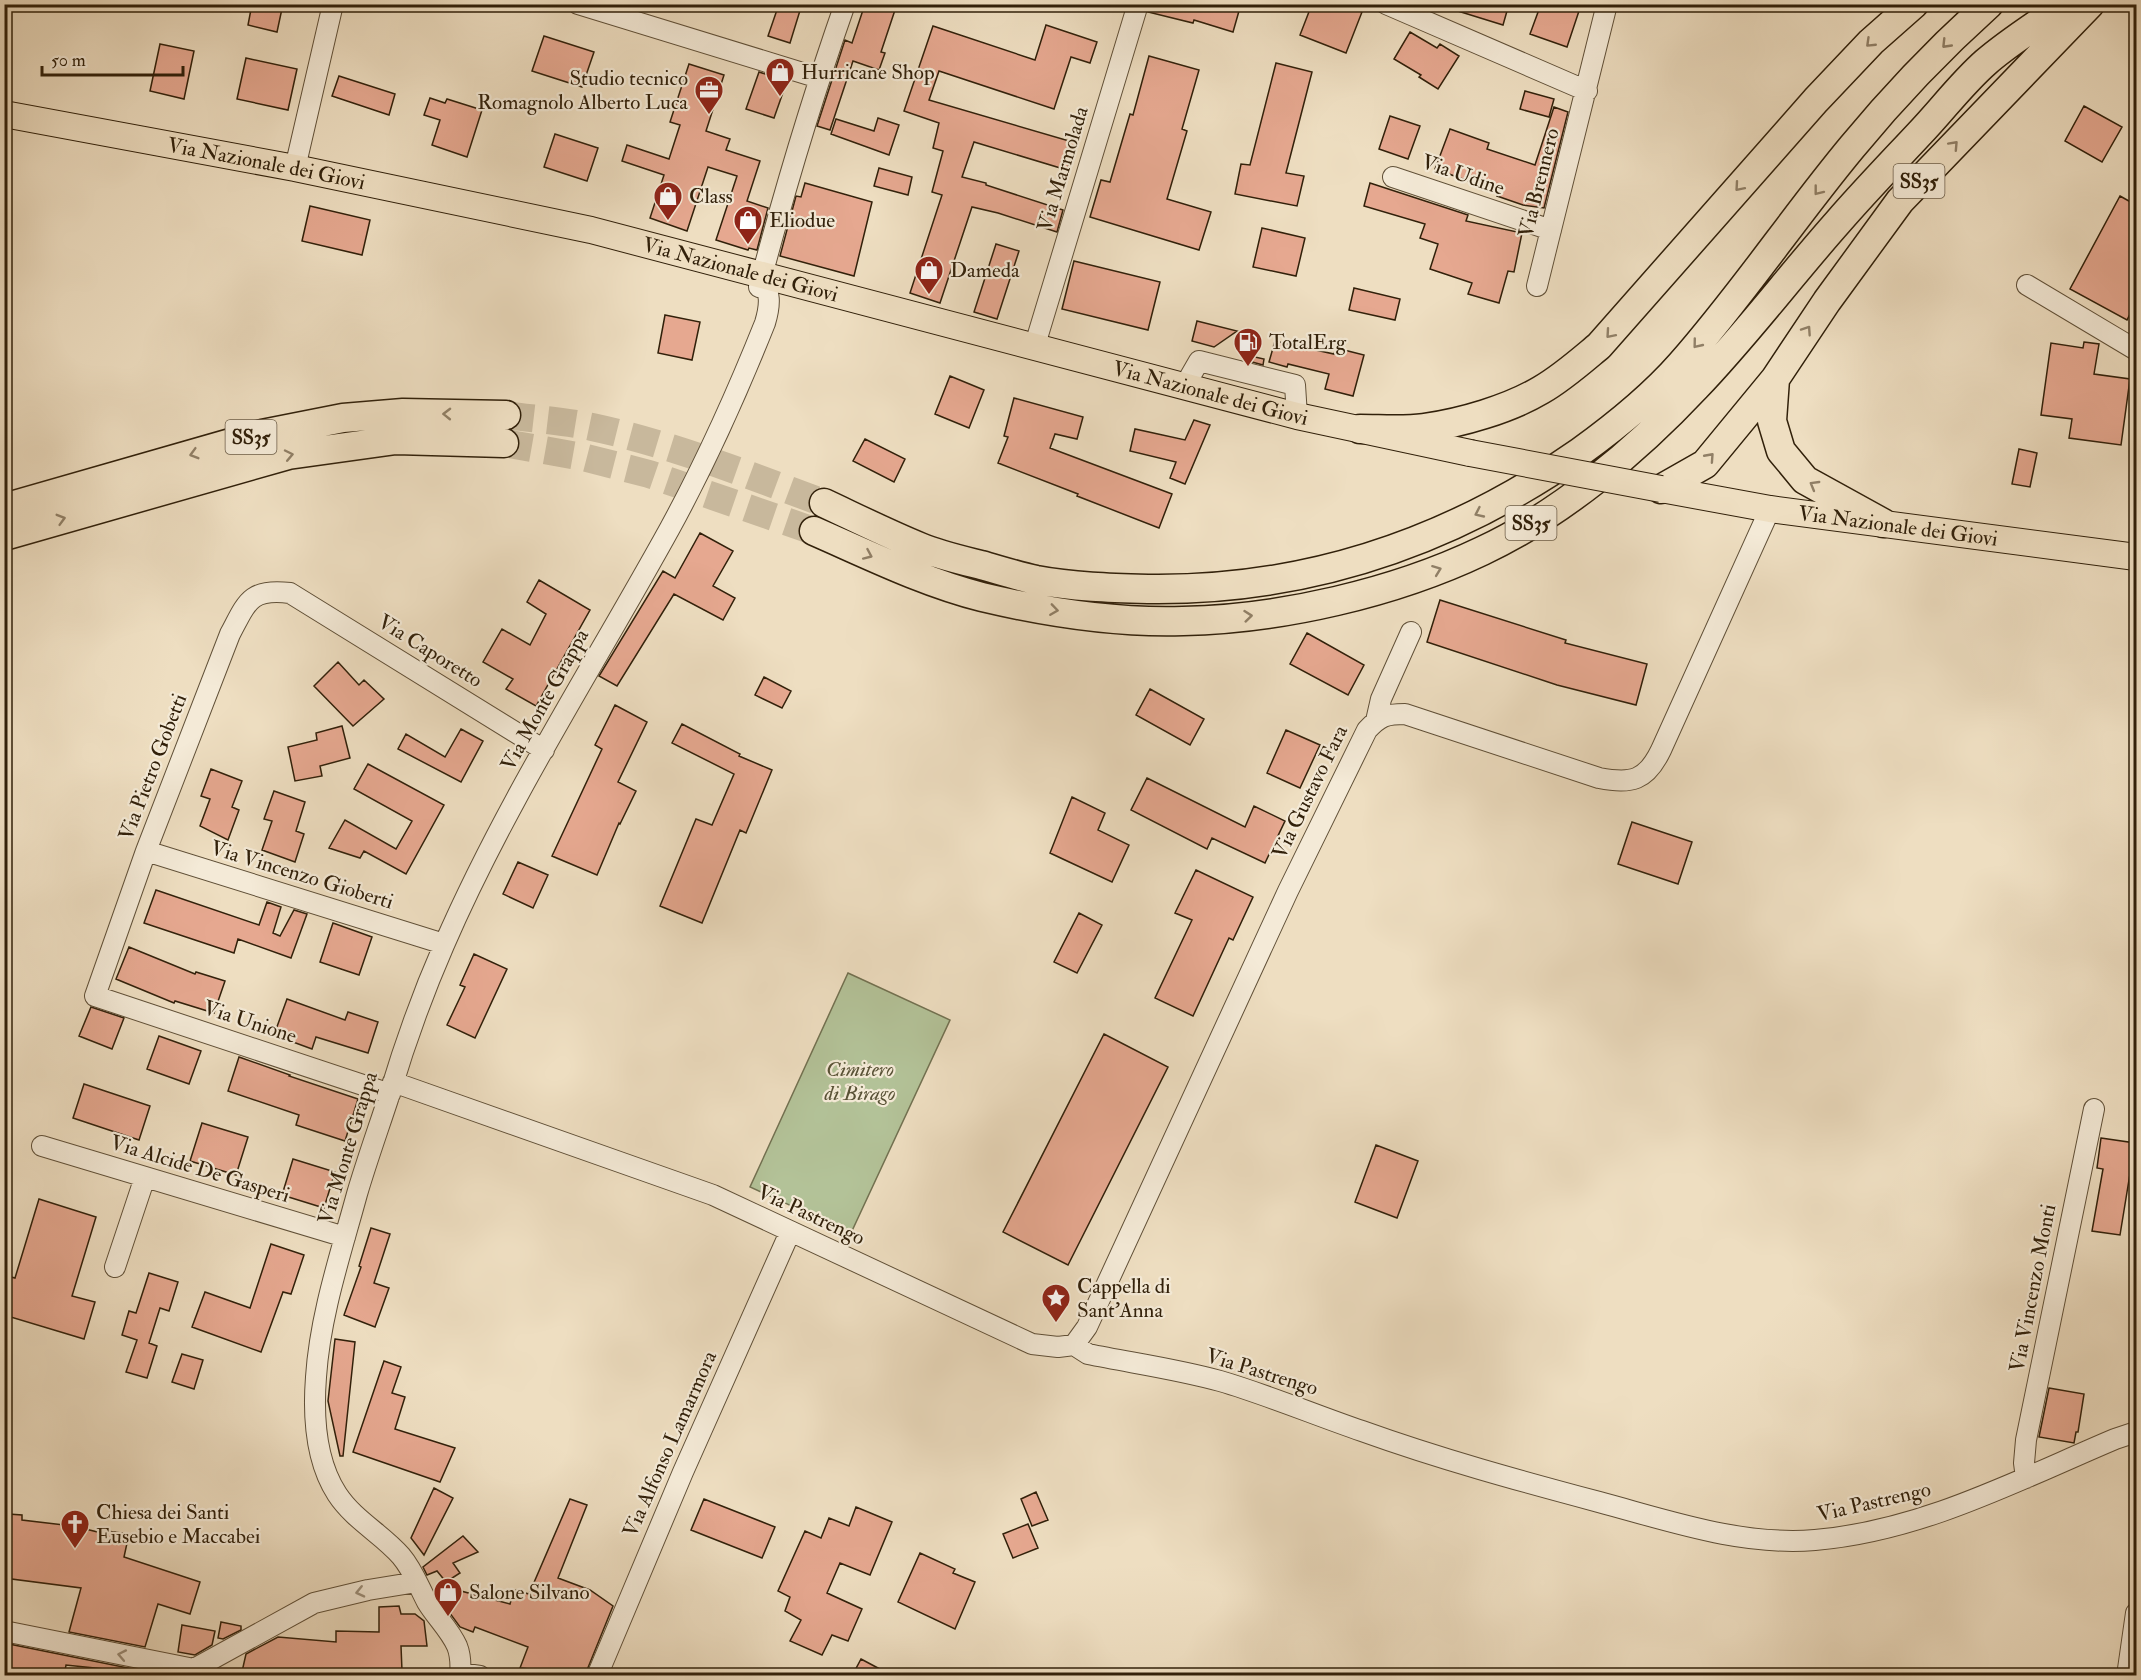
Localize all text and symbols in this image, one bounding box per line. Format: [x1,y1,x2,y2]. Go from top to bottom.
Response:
one-way arrow [1867,36,1878,47]
one-way arrow [1943,37,1954,48]
scale bar [42,39,183,77]
text: 50 m [51,49,86,72]
shop icon: Hurricane Shop [764,56,796,98]
place label: Hurricane Shop [801,59,935,86]
place label: Studio tecnico Romagnolo Alberto Luca [477,65,688,116]
office icon: Studio tecnico Romagnolo Alberto Luca [693,74,725,116]
street label: Via Marmolada [1031,103,1095,235]
street label: Via Brennero [1512,125,1566,241]
street label: Via Nazionale dei Giovi [165,131,368,196]
one-way arrow [1946,141,1957,152]
street label: Via Udine [1418,148,1508,202]
road number: SS35 [1894,164,1944,198]
shop icon: Class [652,180,684,222]
one-way arrow [1735,181,1746,191]
place label: Class [689,183,733,210]
one-way arrow [1815,184,1826,195]
shop icon: Eliodue [732,204,764,246]
place label: Eliodue [769,207,835,234]
street label: Via Nazionale dei Giovi [640,231,842,308]
shop icon: Dameda [913,254,945,296]
place label: Dameda [950,257,1020,284]
fuel station icon: TotalErg [1232,326,1264,368]
one-way arrow [1800,326,1811,337]
one-way arrow [1606,327,1617,337]
place label: TotalErg [1269,329,1347,356]
one-way arrow [1694,337,1705,348]
street label: Via Nazionale dei Giovi [1110,355,1311,432]
one-way arrow [443,408,452,420]
road number: SS35 [226,420,276,454]
one-way arrow [189,447,200,459]
one-way arrow [283,449,293,462]
one-way arrow [1703,453,1714,464]
one-way arrow [1810,480,1820,492]
street label: Via Nazionale dei Giovi [1797,499,2000,552]
one-way arrow [1474,506,1485,518]
road number: SS35 [1506,506,1556,540]
one-way arrow [55,514,66,526]
one-way arrow [861,547,872,559]
one-way arrow [1431,565,1442,578]
one-way arrow [1049,603,1058,616]
street label: Via Caporetto [373,608,487,694]
one-way arrow [1243,610,1252,623]
street label: Via Monte Grappa [495,624,595,776]
street label: Via Pietro Gobetti [113,689,194,844]
street label: Via Gustavo Fara [1266,720,1354,863]
street label: Via Vincenzo Gioberti [207,834,397,916]
street label: Via Unione [200,994,300,1050]
park label: Cimitero di Birago [824,1056,895,1107]
street label: Via Monte Grappa [312,1068,384,1228]
street label: Via Alcide De Gasperi [107,1129,293,1209]
street label: Via Pastrengo [753,1178,869,1252]
street label: Via Vincenzo Monti [2003,1201,2063,1374]
place label: Cappella di Sant'Anna [1077,1273,1171,1324]
place icon: Cappella di Sant'Anna [1040,1282,1072,1324]
street label: Via Pastrengo [1203,1342,1321,1402]
street label: Via Alfonso Lamarmora [617,1346,723,1541]
street label: Via Pastrengo [1815,1476,1933,1528]
place label: Chiesa dei Santi Eusebio e Maccabei [96,1499,261,1550]
church icon: Chiesa dei Santi Eusebio e Maccabei [59,1508,91,1550]
shop icon: Salone Silvano [432,1576,464,1618]
place label: Salone Silvano [469,1579,590,1606]
one-way arrow [355,1585,365,1598]
one-way arrow [117,1649,127,1662]

